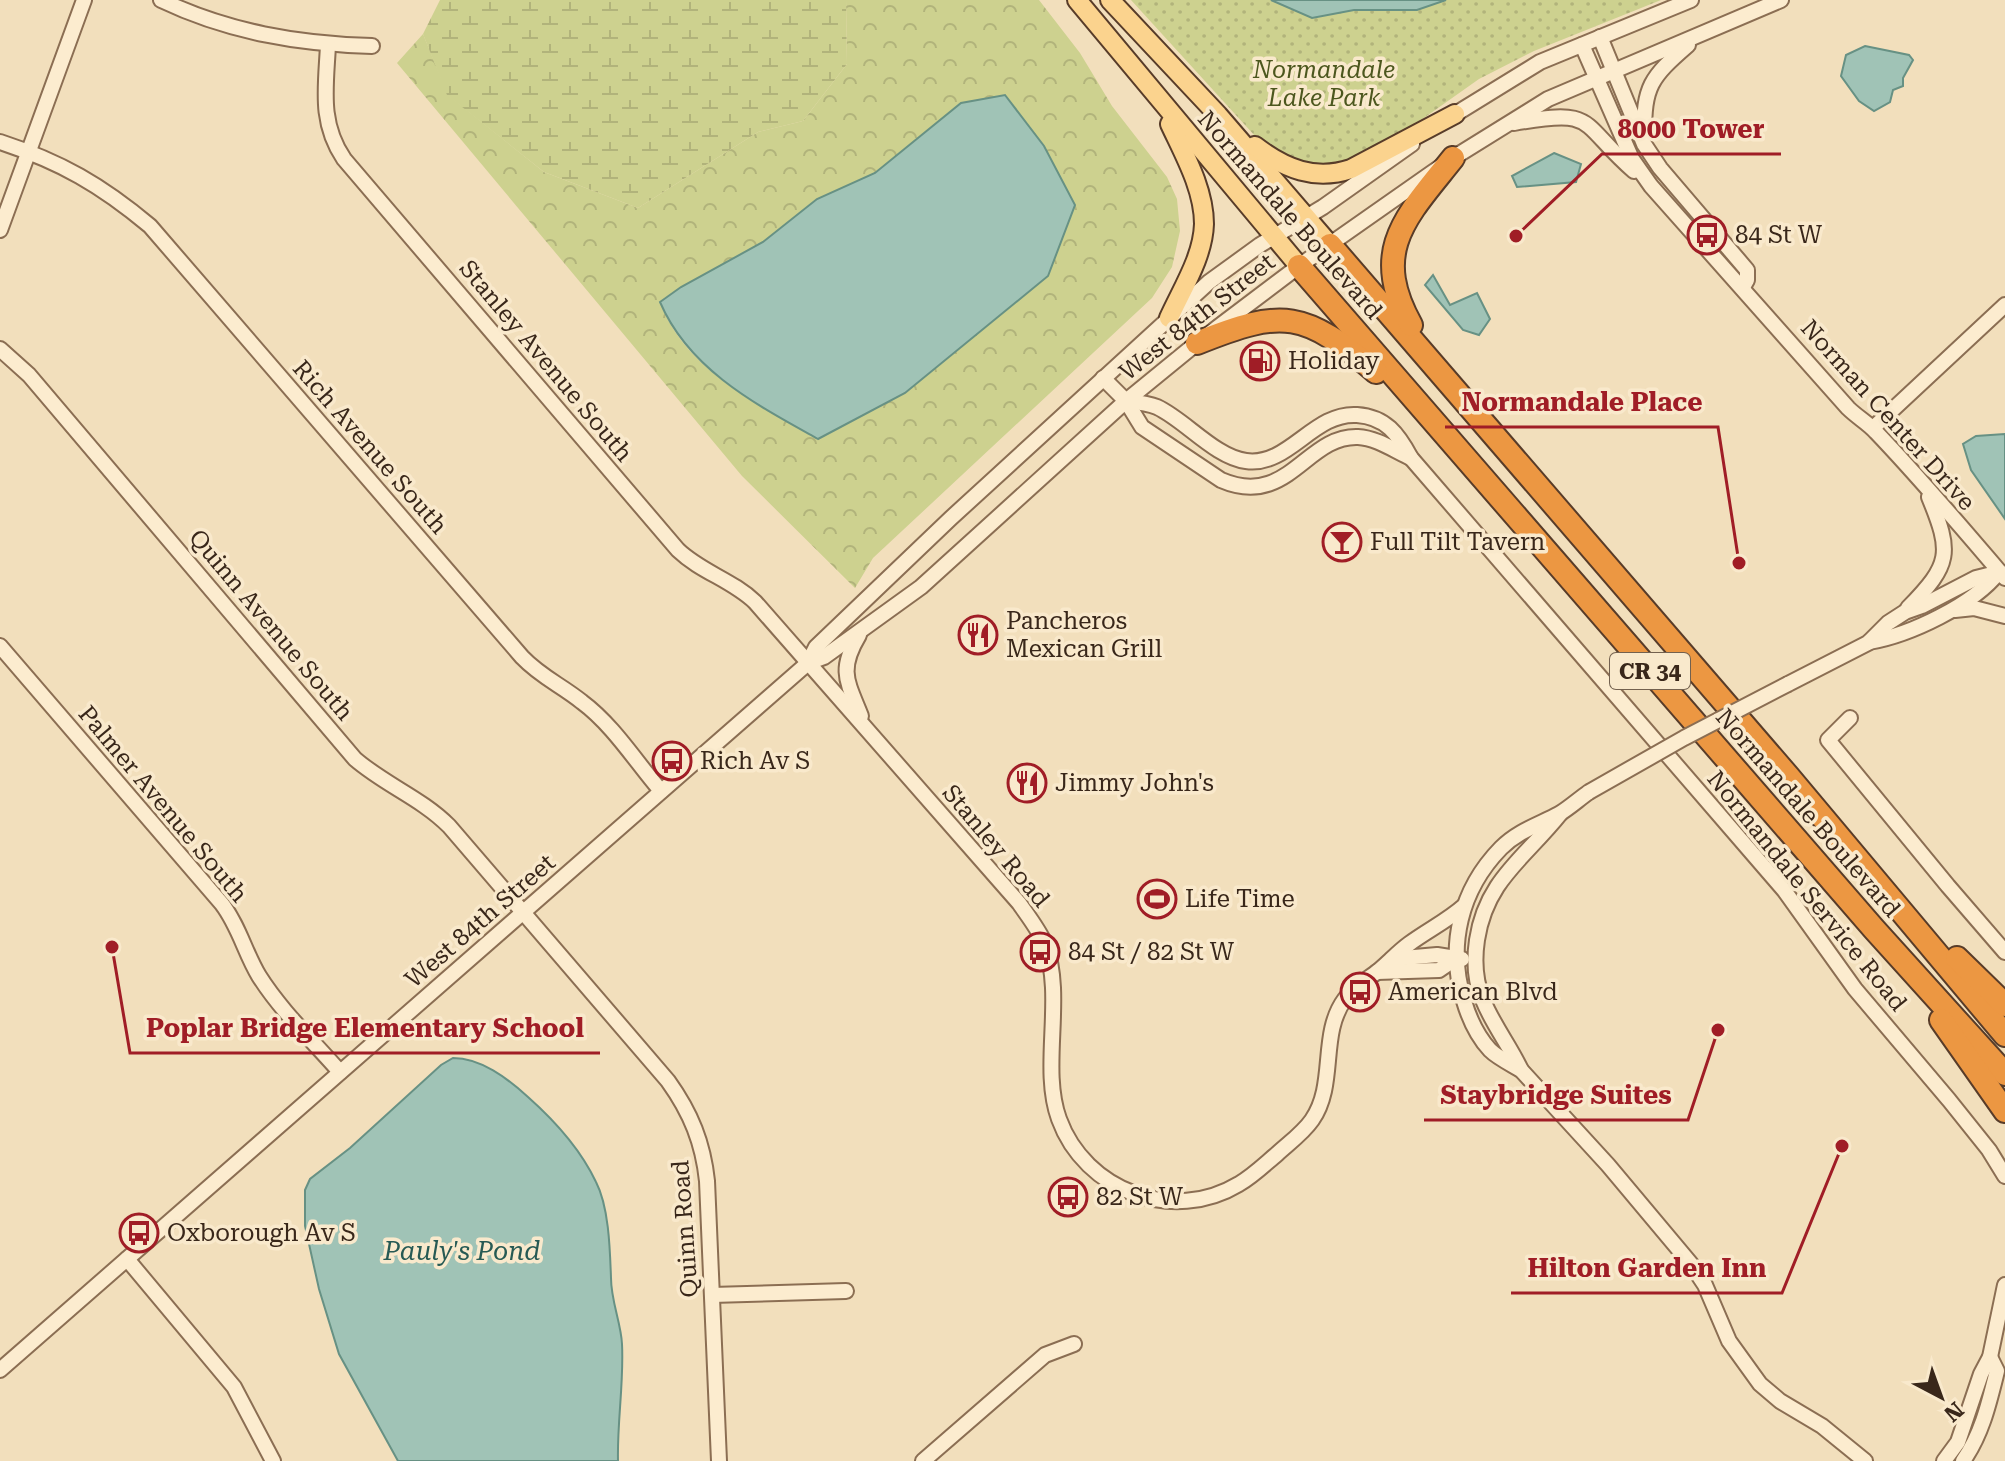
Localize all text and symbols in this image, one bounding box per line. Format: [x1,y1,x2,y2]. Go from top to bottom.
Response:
park label: Normandale Lake Park [1252,56,1395,112]
callout: 8000 Tower [1602,104,1781,154]
street label: Normandale Boulevard [1192,105,1388,325]
text: 8000 Tower [1618,114,1765,144]
bus stop icon: 84 St W [1686,214,1728,256]
place label: 84 St W [1735,221,1823,249]
street label: West 84th Street [1114,248,1280,386]
street label: Stanley Avenue South [454,255,638,467]
street label: Norman Center Drive [1795,314,1981,516]
fuel station icon: Holiday [1239,340,1281,382]
place label: Holiday [1288,347,1380,375]
street label: Rich Avenue South [287,354,453,540]
callout: Normandale Place [1445,377,1718,427]
text: Normandale Place [1462,387,1702,417]
bar icon: Full Tilt Tavern [1321,521,1363,563]
street label: Quinn Avenue South [183,524,359,726]
place label: Full Tilt Tavern [1370,528,1545,556]
place label: Pancheros Mexican Grill [1006,607,1162,663]
restaurant icon: Pancheros Mexican Grill [957,614,999,656]
road number: CR 34 [1610,653,1690,689]
street label: Palmer Avenue South [73,700,253,908]
street label: Normandale Boulevard [1710,703,1906,923]
bus stop icon: Rich Av S [651,740,693,782]
place label: Rich Av S [700,747,810,775]
restaurant icon: Jimmy John's [1006,762,1048,804]
street label: Normandale Service Road [1701,765,1913,1017]
place label: Jimmy John's [1055,769,1214,797]
street label: Stanley Road [937,779,1055,913]
street label: West 84th Street [399,848,561,994]
sports icon: Life Time [1136,878,1178,920]
place label: Life Time [1185,885,1295,913]
bus stop icon: 84 St / 82 St W [1019,931,1061,973]
place label: 84 St / 82 St W [1068,938,1235,966]
bus stop icon: American Blvd [1339,971,1381,1013]
place label: American Blvd [1388,978,1558,1006]
callout: Poplar Bridge Elementary School [130,1003,600,1053]
text: Poplar Bridge Elementary School [146,1013,584,1043]
callout: Staybridge Suites [1424,1070,1688,1120]
text: Staybridge Suites [1440,1080,1672,1110]
street label: Quinn Road [666,1159,704,1299]
bus stop icon: 82 St W [1047,1176,1089,1218]
place label: 82 St W [1096,1183,1184,1211]
bus stop icon: Oxborough Av S [118,1212,160,1254]
place label: Oxborough Av S [167,1219,356,1247]
water label: Pauly's Pond [383,1236,540,1266]
callout: Hilton Garden Inn [1511,1243,1782,1293]
text: Hilton Garden Inn [1528,1253,1766,1283]
north arrow [1901,1357,1981,1437]
text: N [1939,1397,1968,1427]

